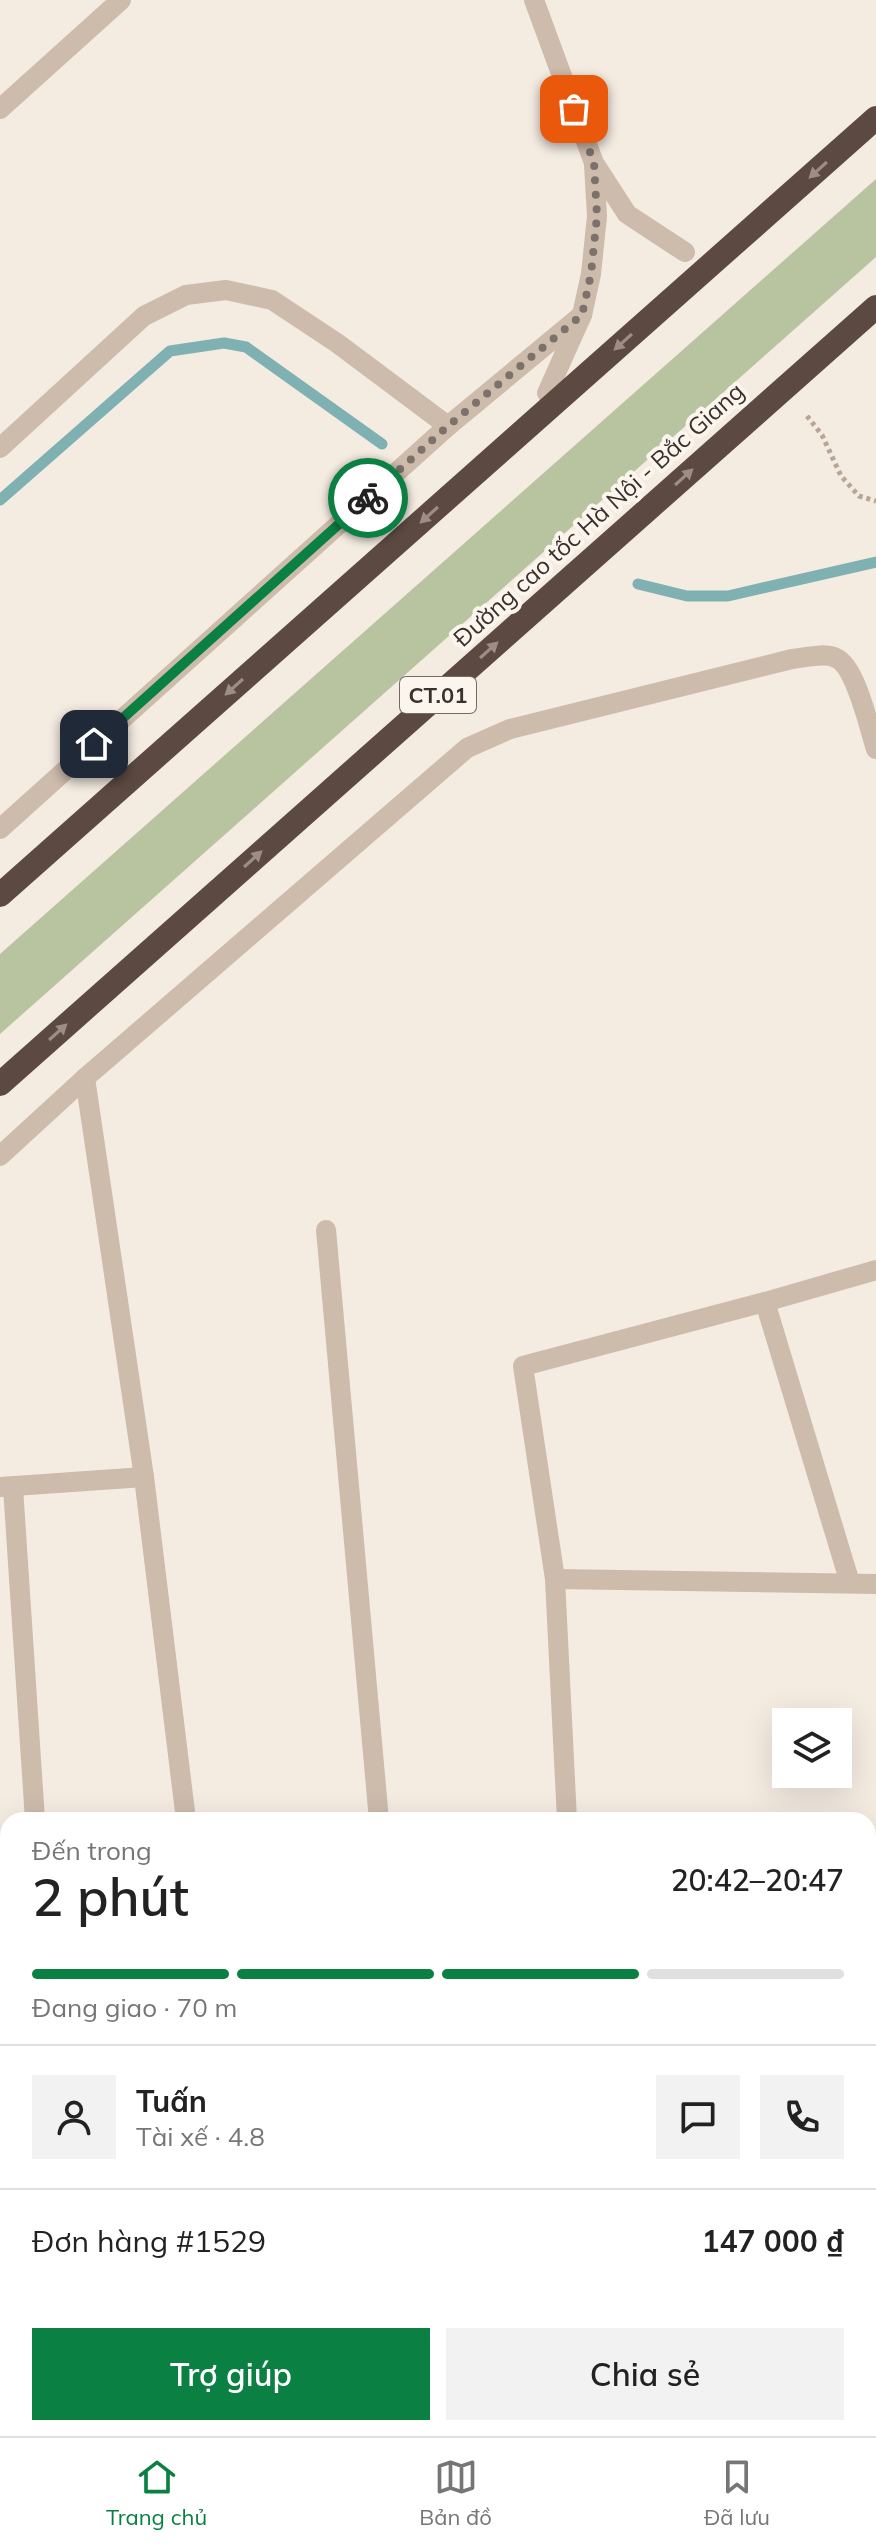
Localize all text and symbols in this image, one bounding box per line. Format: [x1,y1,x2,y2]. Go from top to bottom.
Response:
pin [540,75,608,143]
icon: bag [552,87,596,131]
one-way arrow [808,161,828,178]
one-way arrow [614,333,633,351]
street label: Đường cao tốc Hà Nội - Bắc Giang [447,376,750,653]
courier [328,458,408,538]
one-way arrow [673,469,693,486]
icon: bike [346,476,390,520]
one-way arrow [419,506,439,523]
one-way arrow [480,641,499,659]
road number: CT.01 [400,677,476,713]
one-way arrow [225,678,244,696]
pin [60,710,128,778]
icon: home [72,722,116,766]
one-way arrow [243,851,262,869]
one-way arrow [48,1024,68,1041]
map controls [772,1708,852,1788]
button: layers [772,1708,852,1788]
text: Đến trong [32,1834,152,1867]
text: 20:42–20:47 [671,1861,844,1899]
text: 2 phút [32,1864,189,1929]
text: Đang giao · 70 m [32,1991,237,2024]
button: person [32,2075,116,2159]
button: chat [656,2075,740,2159]
button: phone [760,2075,844,2159]
text: Tuấn [136,2082,207,2120]
text: Tài xế · 4.8 [136,2120,265,2153]
text: Đơn hàng #1529 [32,2222,266,2260]
text: 147 000 ₫ [702,2222,844,2260]
button: Trợ giúp [32,2328,430,2420]
button: Chia sẻ [446,2328,844,2420]
tab: Trang chủ [106,2455,207,2531]
tab: Bản đồ [419,2455,492,2531]
tab: Đã lưu [704,2455,770,2531]

